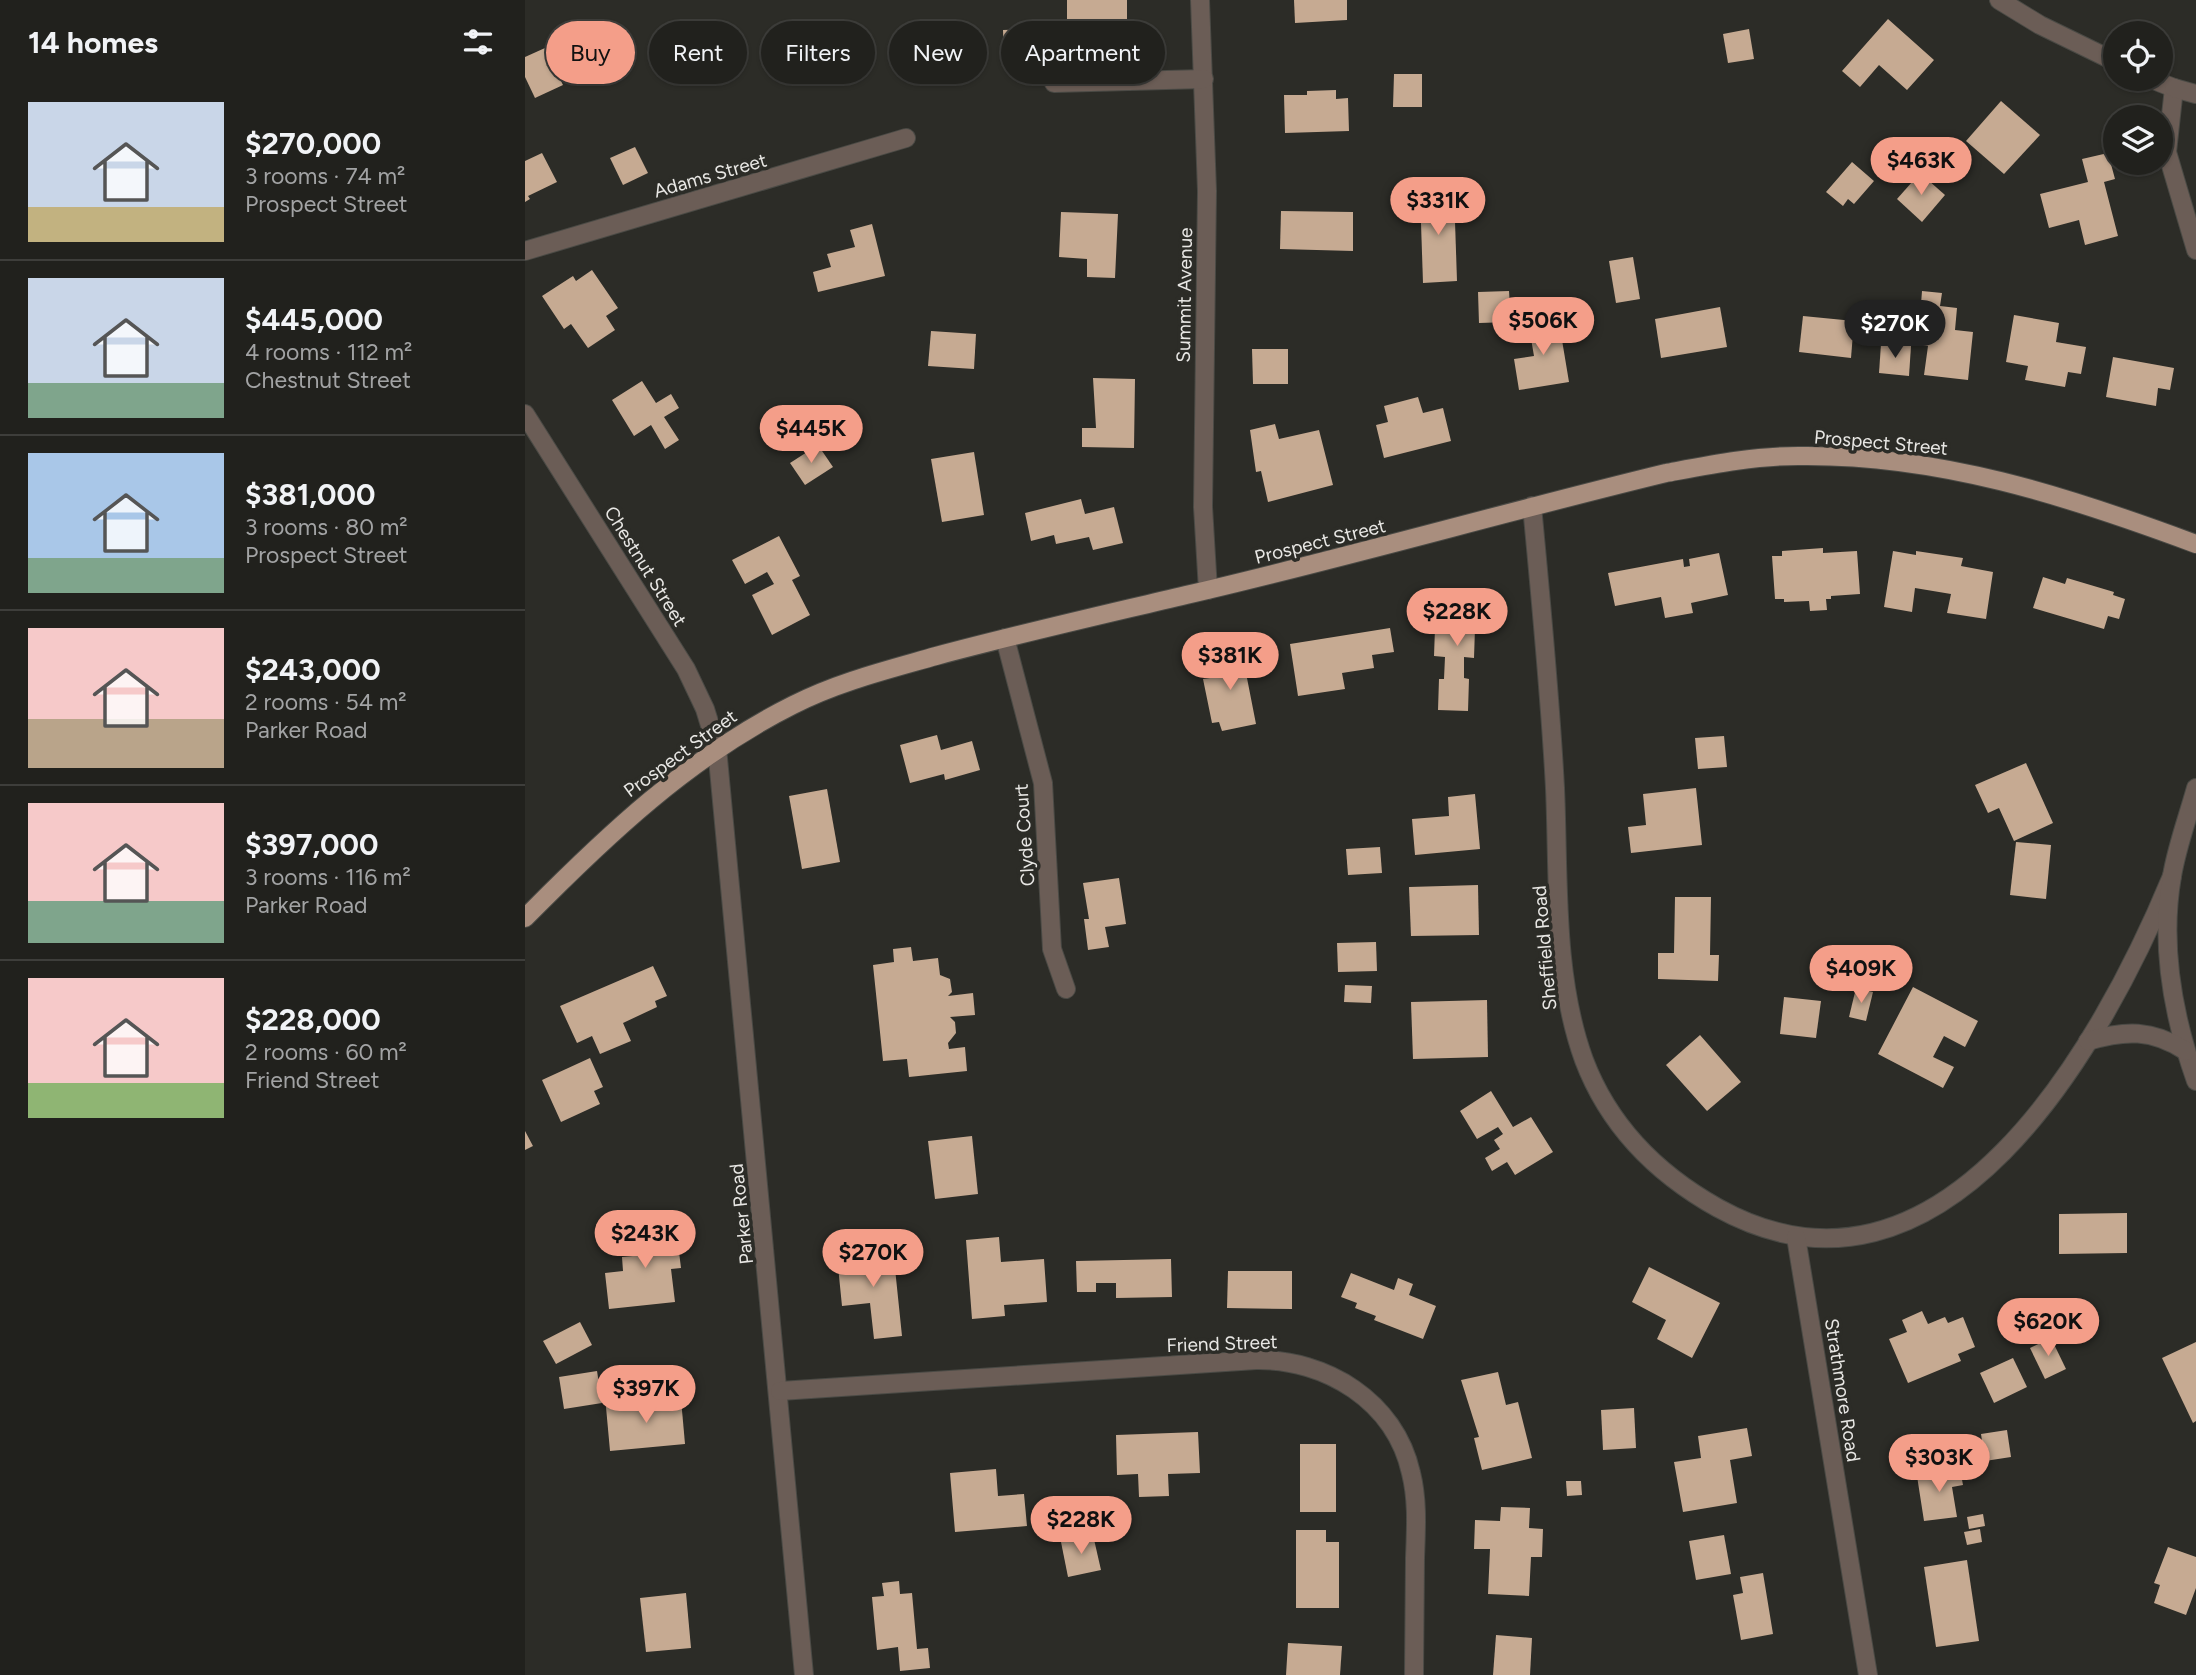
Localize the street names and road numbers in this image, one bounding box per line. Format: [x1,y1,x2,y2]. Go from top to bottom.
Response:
street label: Adams Street [651,148,769,203]
street label: Summit Avenue [1172,227,1197,363]
street label: Prospect Street [1813,425,1949,460]
street label: Chestnut Street [600,502,692,630]
street label: Prospect Street [1252,514,1388,569]
street label: Prospect Street [619,705,741,802]
street label: Clyde Court [1009,783,1040,887]
street label: Sheffield Road [1528,885,1561,1011]
street label: Parker Road [725,1162,758,1265]
street label: Strathmore Road [1820,1317,1865,1464]
street label: Friend Street [1166,1330,1278,1357]

